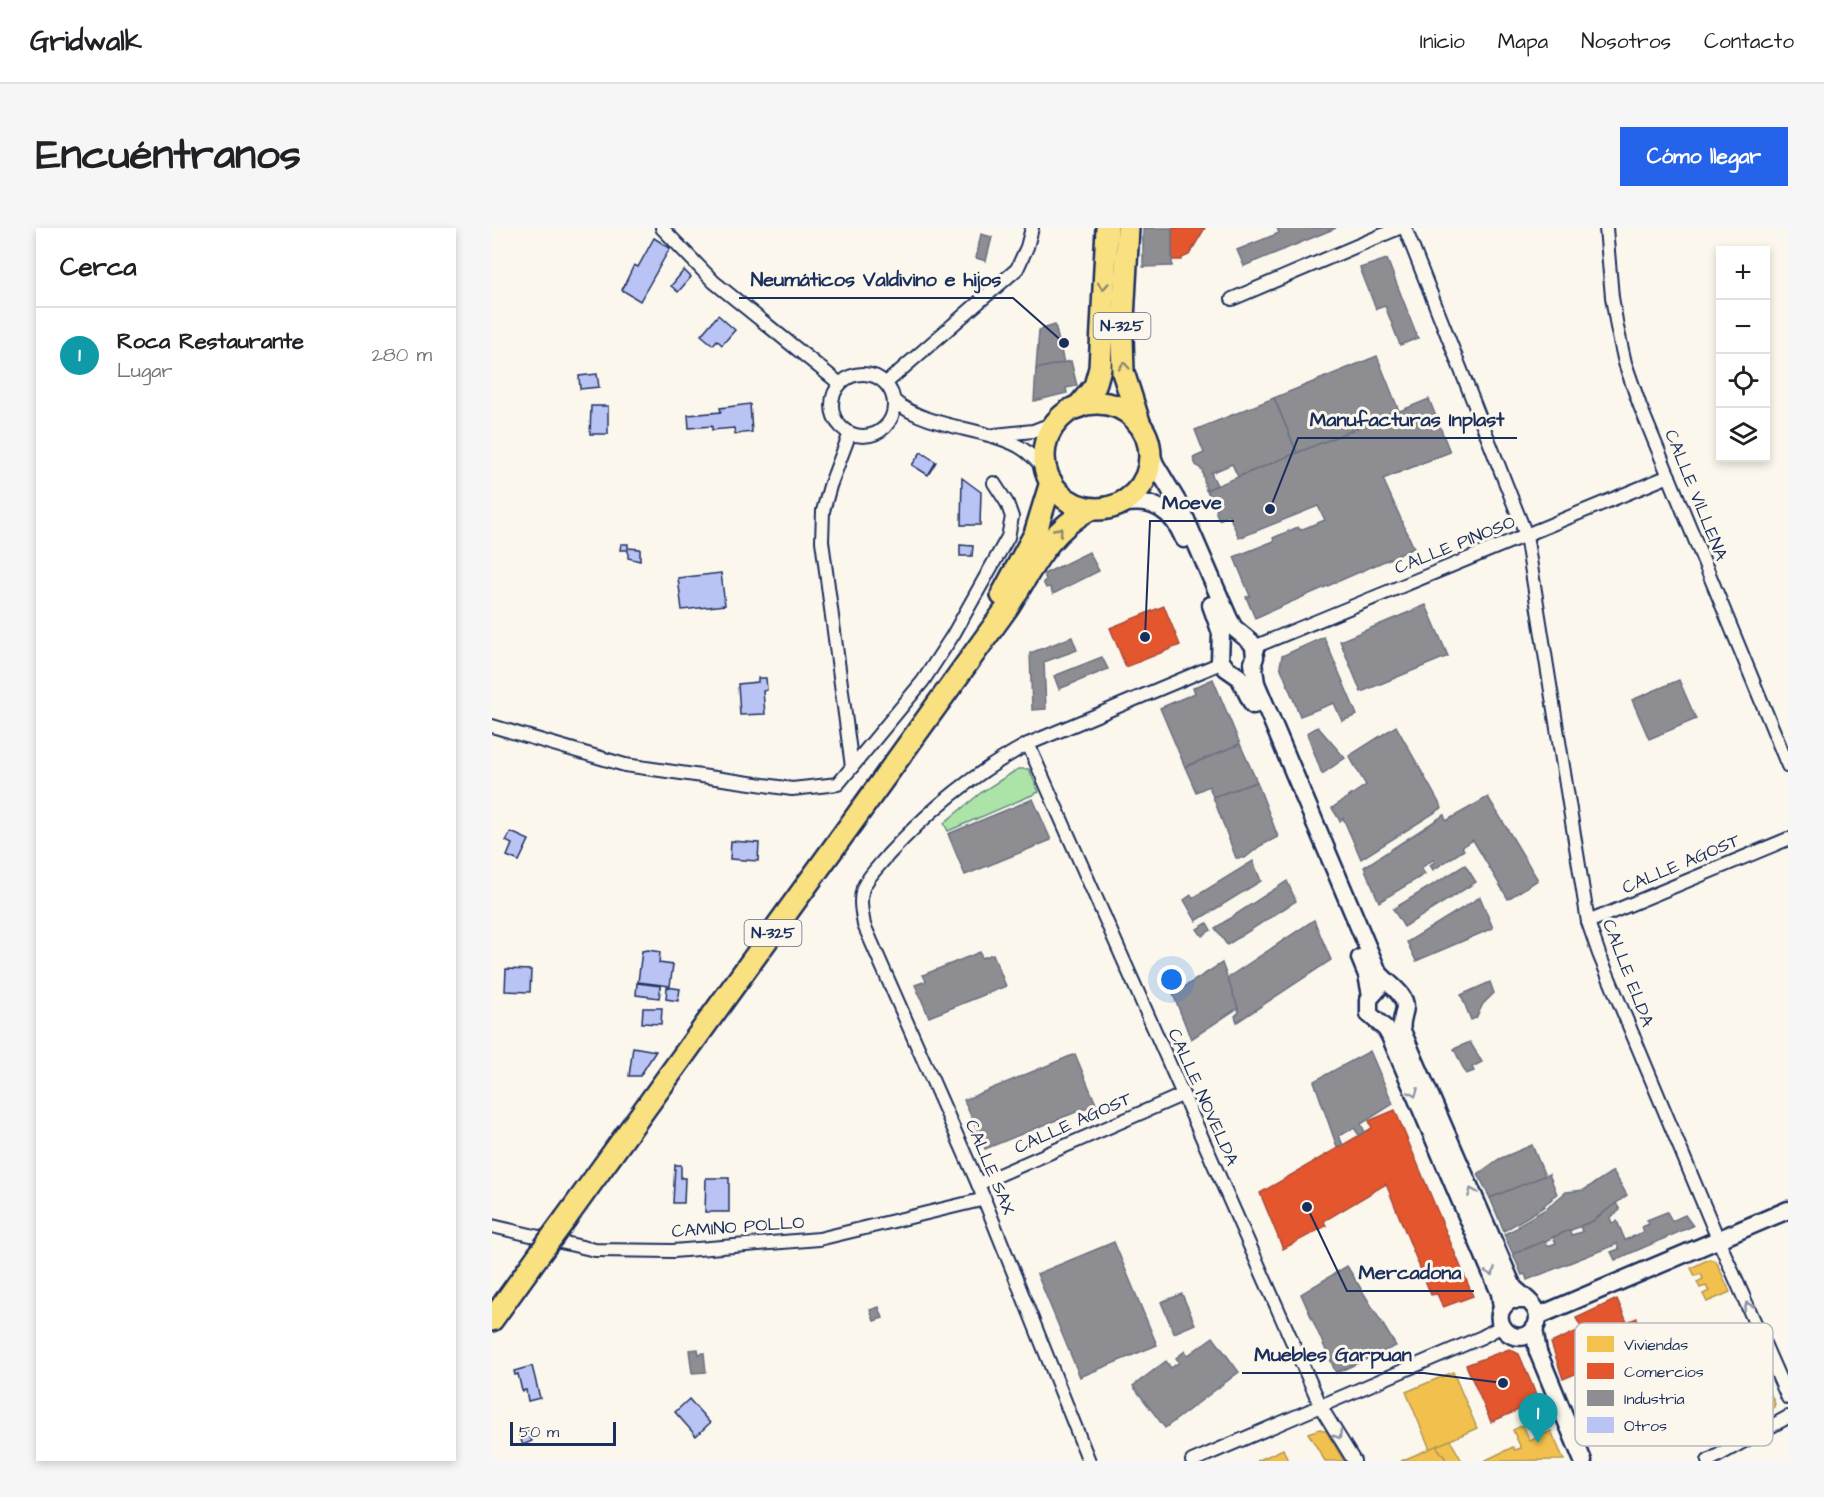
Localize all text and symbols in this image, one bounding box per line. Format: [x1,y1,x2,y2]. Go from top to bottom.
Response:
text: Gridwalk [30,22,142,61]
text: Inicio [1420,27,1465,56]
text: Mapa [1498,27,1548,56]
text: Nosotros [1581,27,1671,56]
text: Contacto [1704,27,1794,56]
text: Encuéntranos [36,127,301,185]
button: Cómo llegar [1620,127,1788,186]
map controls [1716,246,1770,462]
button: + [1716,246,1770,300]
text: Cerca [60,249,137,285]
callout: Neumáticos Valdivino e hijos [739,260,1013,298]
text: Neumáticos Valdivino e hijos [751,266,1001,294]
one-way arrow [1097,282,1110,291]
button: − [1716,300,1770,354]
road number: N-325 [1094,313,1150,339]
text: Roca Restaurante [117,326,304,357]
text: 1 [78,341,81,369]
text: 280 m [371,341,432,369]
button: locate [1716,354,1770,408]
text: Lugar [117,357,173,385]
one-way arrow [1117,361,1130,370]
callout: Manufacturas Inplast [1298,400,1517,438]
text: Manufacturas Inplast [1310,406,1505,434]
button: layers [1716,408,1770,462]
street label: CALLE VILLENA [1658,426,1734,565]
callout: Moeve [1150,483,1234,521]
text: Moeve [1162,489,1222,517]
street label: CALLE PINOSO [1391,509,1519,581]
one-way arrow [1052,527,1063,537]
street label: CALLE AGOST [1618,828,1745,900]
street label: CALLE ELDA [1596,916,1660,1031]
road number: N-325 [744,920,802,946]
your location [1157,965,1186,994]
street label: CALLE NOVELDA [1161,1024,1245,1170]
street label: CALLE AGOST [1010,1086,1136,1160]
one-way arrow [1407,1086,1419,1097]
street label: CALLE SAX [959,1116,1021,1219]
one-way arrow [1467,1188,1479,1199]
street label: CAMINO POLLO [671,1210,805,1244]
callout: Mercadona [1347,1253,1474,1291]
text: Mercadona [1359,1259,1462,1287]
one-way arrow [1483,1266,1495,1277]
one-way arrow [1743,1302,1755,1313]
legend [1575,1323,1773,1446]
text: Viviendas [1624,1334,1688,1356]
callout: Muebles Garpuan [1242,1335,1424,1373]
text: Muebles Garpuan [1254,1341,1412,1369]
text: Comercios [1624,1361,1704,1383]
text: Industria [1624,1388,1685,1410]
pin: 1 [1518,1394,1558,1443]
text: Otros [1624,1415,1667,1437]
scale bar [510,1419,616,1446]
text: 50 m [519,1421,559,1443]
one-way arrow [1330,1429,1342,1439]

